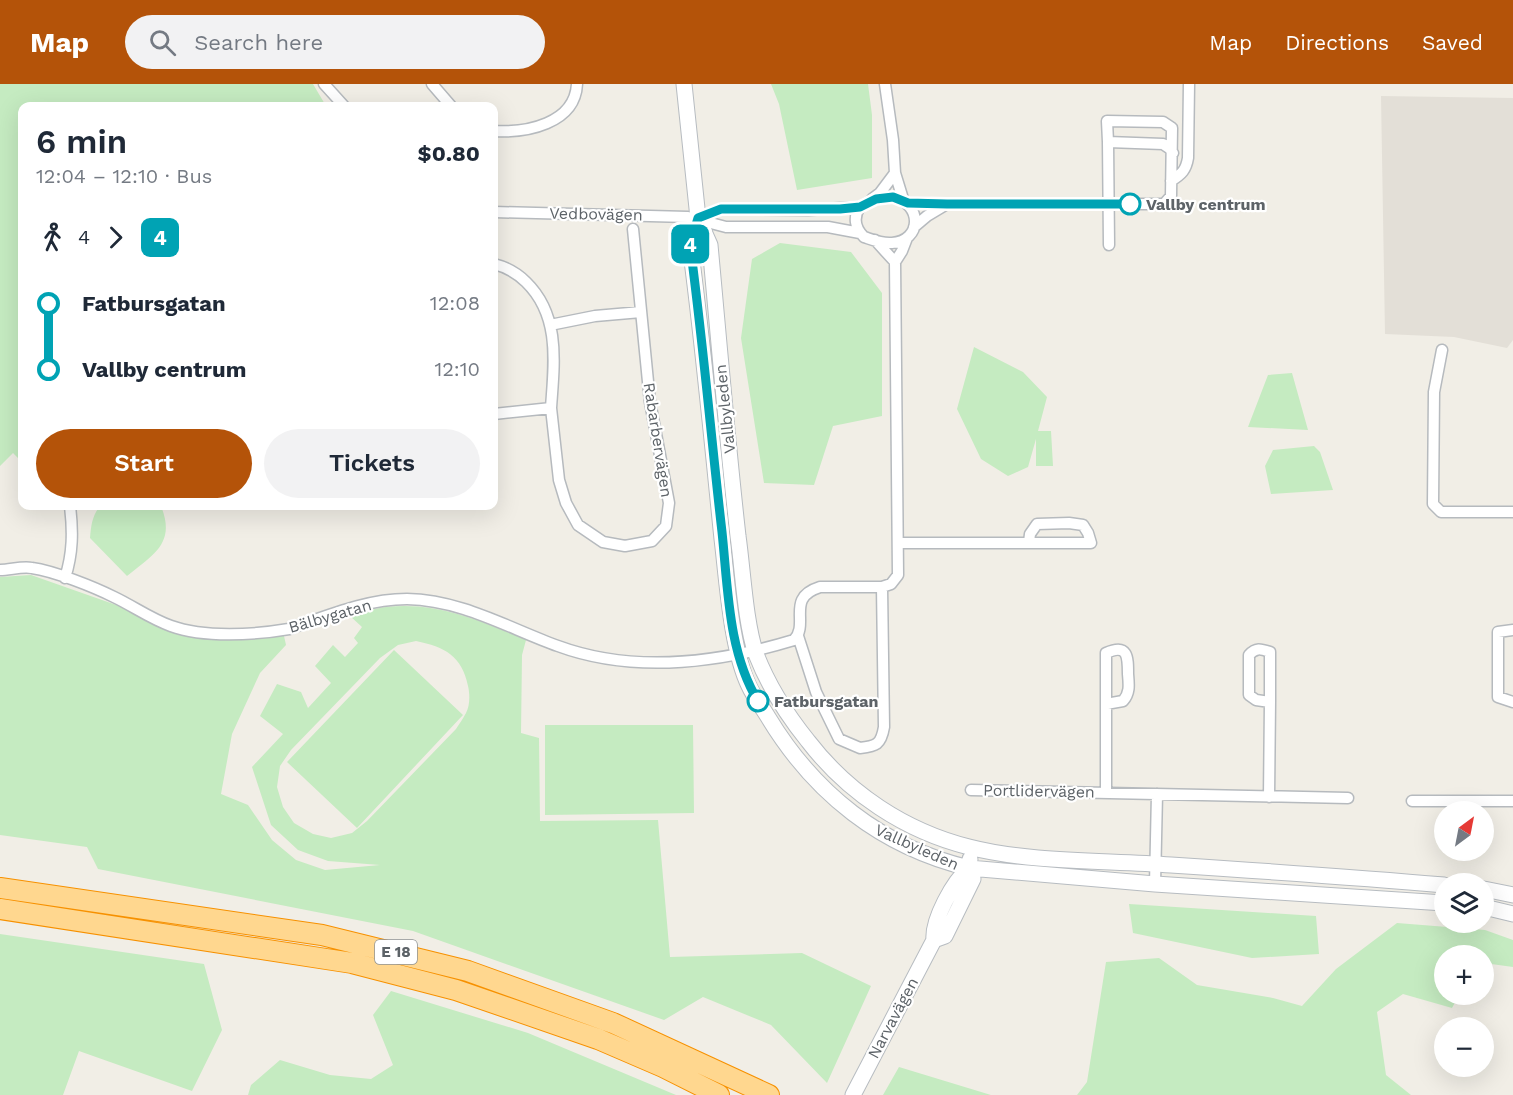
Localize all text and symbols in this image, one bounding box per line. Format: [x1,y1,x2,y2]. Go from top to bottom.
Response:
search box [125,15,545,69]
text: Map [30,26,89,59]
icon: search [146,26,179,59]
text: Search here [194,30,323,55]
text: Map [1209,30,1252,55]
text: Directions [1285,30,1389,55]
text: Saved [1422,30,1483,55]
text: 6 min [36,122,127,161]
text: $0.80 [418,141,480,166]
text: 12:04 – 12:10 · Bus [36,164,212,188]
marker: Vallby centrum [1119,193,1141,215]
place label: Vallby centrum [1146,195,1266,214]
street label: Vedbovägen [549,204,643,224]
icon: walk [36,221,69,254]
icon: forward [99,221,132,254]
line badge: 4 [670,224,710,264]
text: 4 [78,225,90,249]
text: 4 [153,225,167,250]
text: 4 [683,232,697,257]
text: Fatbursgatan [82,291,226,316]
text: 12:08 [430,291,480,315]
text: Vallby centrum [82,357,246,382]
text: 12:10 [434,357,480,381]
street label: Vallbyleden [711,363,739,455]
street label: Rabarbervägen [640,381,676,499]
button: Start [36,429,252,498]
button: Tickets [264,429,480,498]
street label: Bälbygatan [286,595,374,637]
marker: Fatbursgatan [747,690,769,712]
place label: Fatbursgatan [774,692,879,711]
street label: Portlidervägen [983,781,1095,801]
north arrow [1434,801,1494,861]
map controls [1434,801,1494,1077]
street label: Vallbyleden [872,820,962,874]
button: layers [1434,873,1494,933]
road number: E 18 [375,940,417,964]
button: + [1434,945,1494,1005]
street label: Narvavägen [864,974,922,1062]
button: − [1434,1017,1494,1077]

